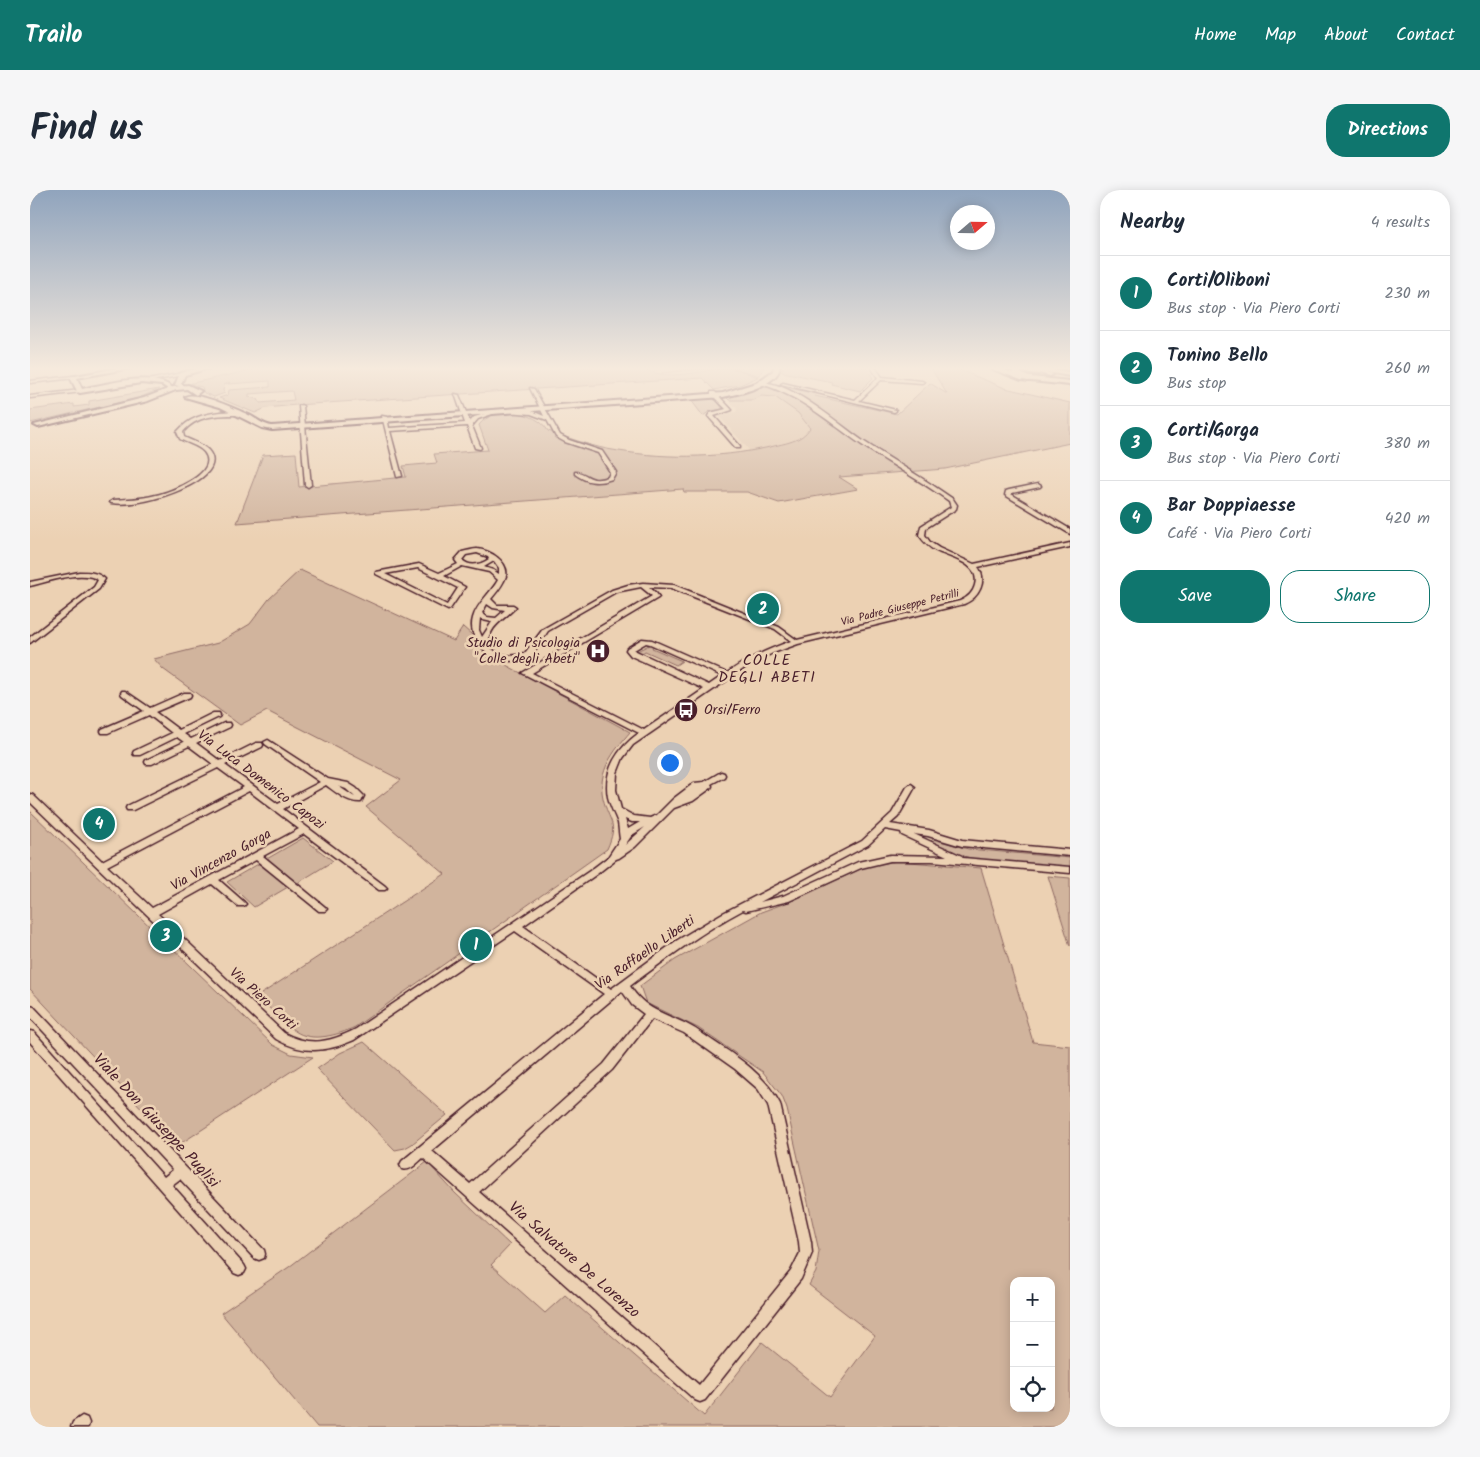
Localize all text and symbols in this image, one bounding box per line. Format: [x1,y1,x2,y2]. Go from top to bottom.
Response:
text: Trailo [25,16,83,55]
text: Home [1194,21,1237,50]
text: Map [1265,21,1296,50]
text: About [1324,21,1368,50]
text: Contact [1396,21,1455,50]
text: Find us [30,102,143,158]
button: Directions [1326,104,1450,157]
north arrow [950,205,995,250]
text: Nearby [1120,206,1185,239]
text: 4 results [1371,210,1430,235]
text: Corti/Oliboni [1167,266,1270,296]
text: 1 [1134,281,1138,306]
text: 230 m [1384,281,1430,306]
text: Bus stop · Via Piero Corti [1167,296,1340,321]
text: Tonino Bello [1167,341,1268,371]
text: 2 [1131,356,1141,381]
text: 260 m [1385,356,1430,381]
text: Bus stop [1167,371,1226,396]
text: Corti/Gorga [1167,416,1259,446]
text: 3 [1132,431,1140,456]
text: 380 m [1384,431,1430,456]
text: Bus stop · Via Piero Corti [1167,446,1340,471]
text: Bar Doppiaesse [1167,491,1295,521]
text: 4 [1132,506,1140,531]
text: 420 m [1385,506,1430,531]
text: Café · Via Piero Corti [1167,521,1311,546]
button: Save [1120,570,1270,623]
button: Share [1280,570,1430,623]
street label: Via Padre Giuseppe Petrilli [839,585,961,631]
pin: 2 [747,590,779,628]
place label: Studio di Psicologia "Colle degli Abeti" [466,632,580,670]
hospital icon: Studio di Psicologia "Colle degli Abeti" [585,638,611,664]
district label: COLLE DEGLI ABETI [718,649,816,690]
bus stop icon: Orsi/Ferro [673,697,699,723]
place label: Orsi/Ferro [704,699,761,721]
street label: Via Luca Domenico Capozi [192,725,330,836]
your location [657,750,683,776]
pin: 4 [83,805,115,843]
street label: Via Vincenzo Gorga [167,823,275,897]
street label: Via Raffaello Liberti [590,910,700,996]
pin: 3 [150,917,182,955]
pin: 1 [460,926,492,964]
street label: Via Piero Corti [224,962,302,1036]
street label: Viale Don Giuseppe Puglisi [87,1048,226,1195]
street label: Via Salvatore De Lorenzo [502,1195,646,1325]
map controls [1010,1277,1055,1412]
button: + [1010,1277,1055,1322]
button: − [1010,1322,1055,1367]
button: locate [1010,1367,1055,1412]

